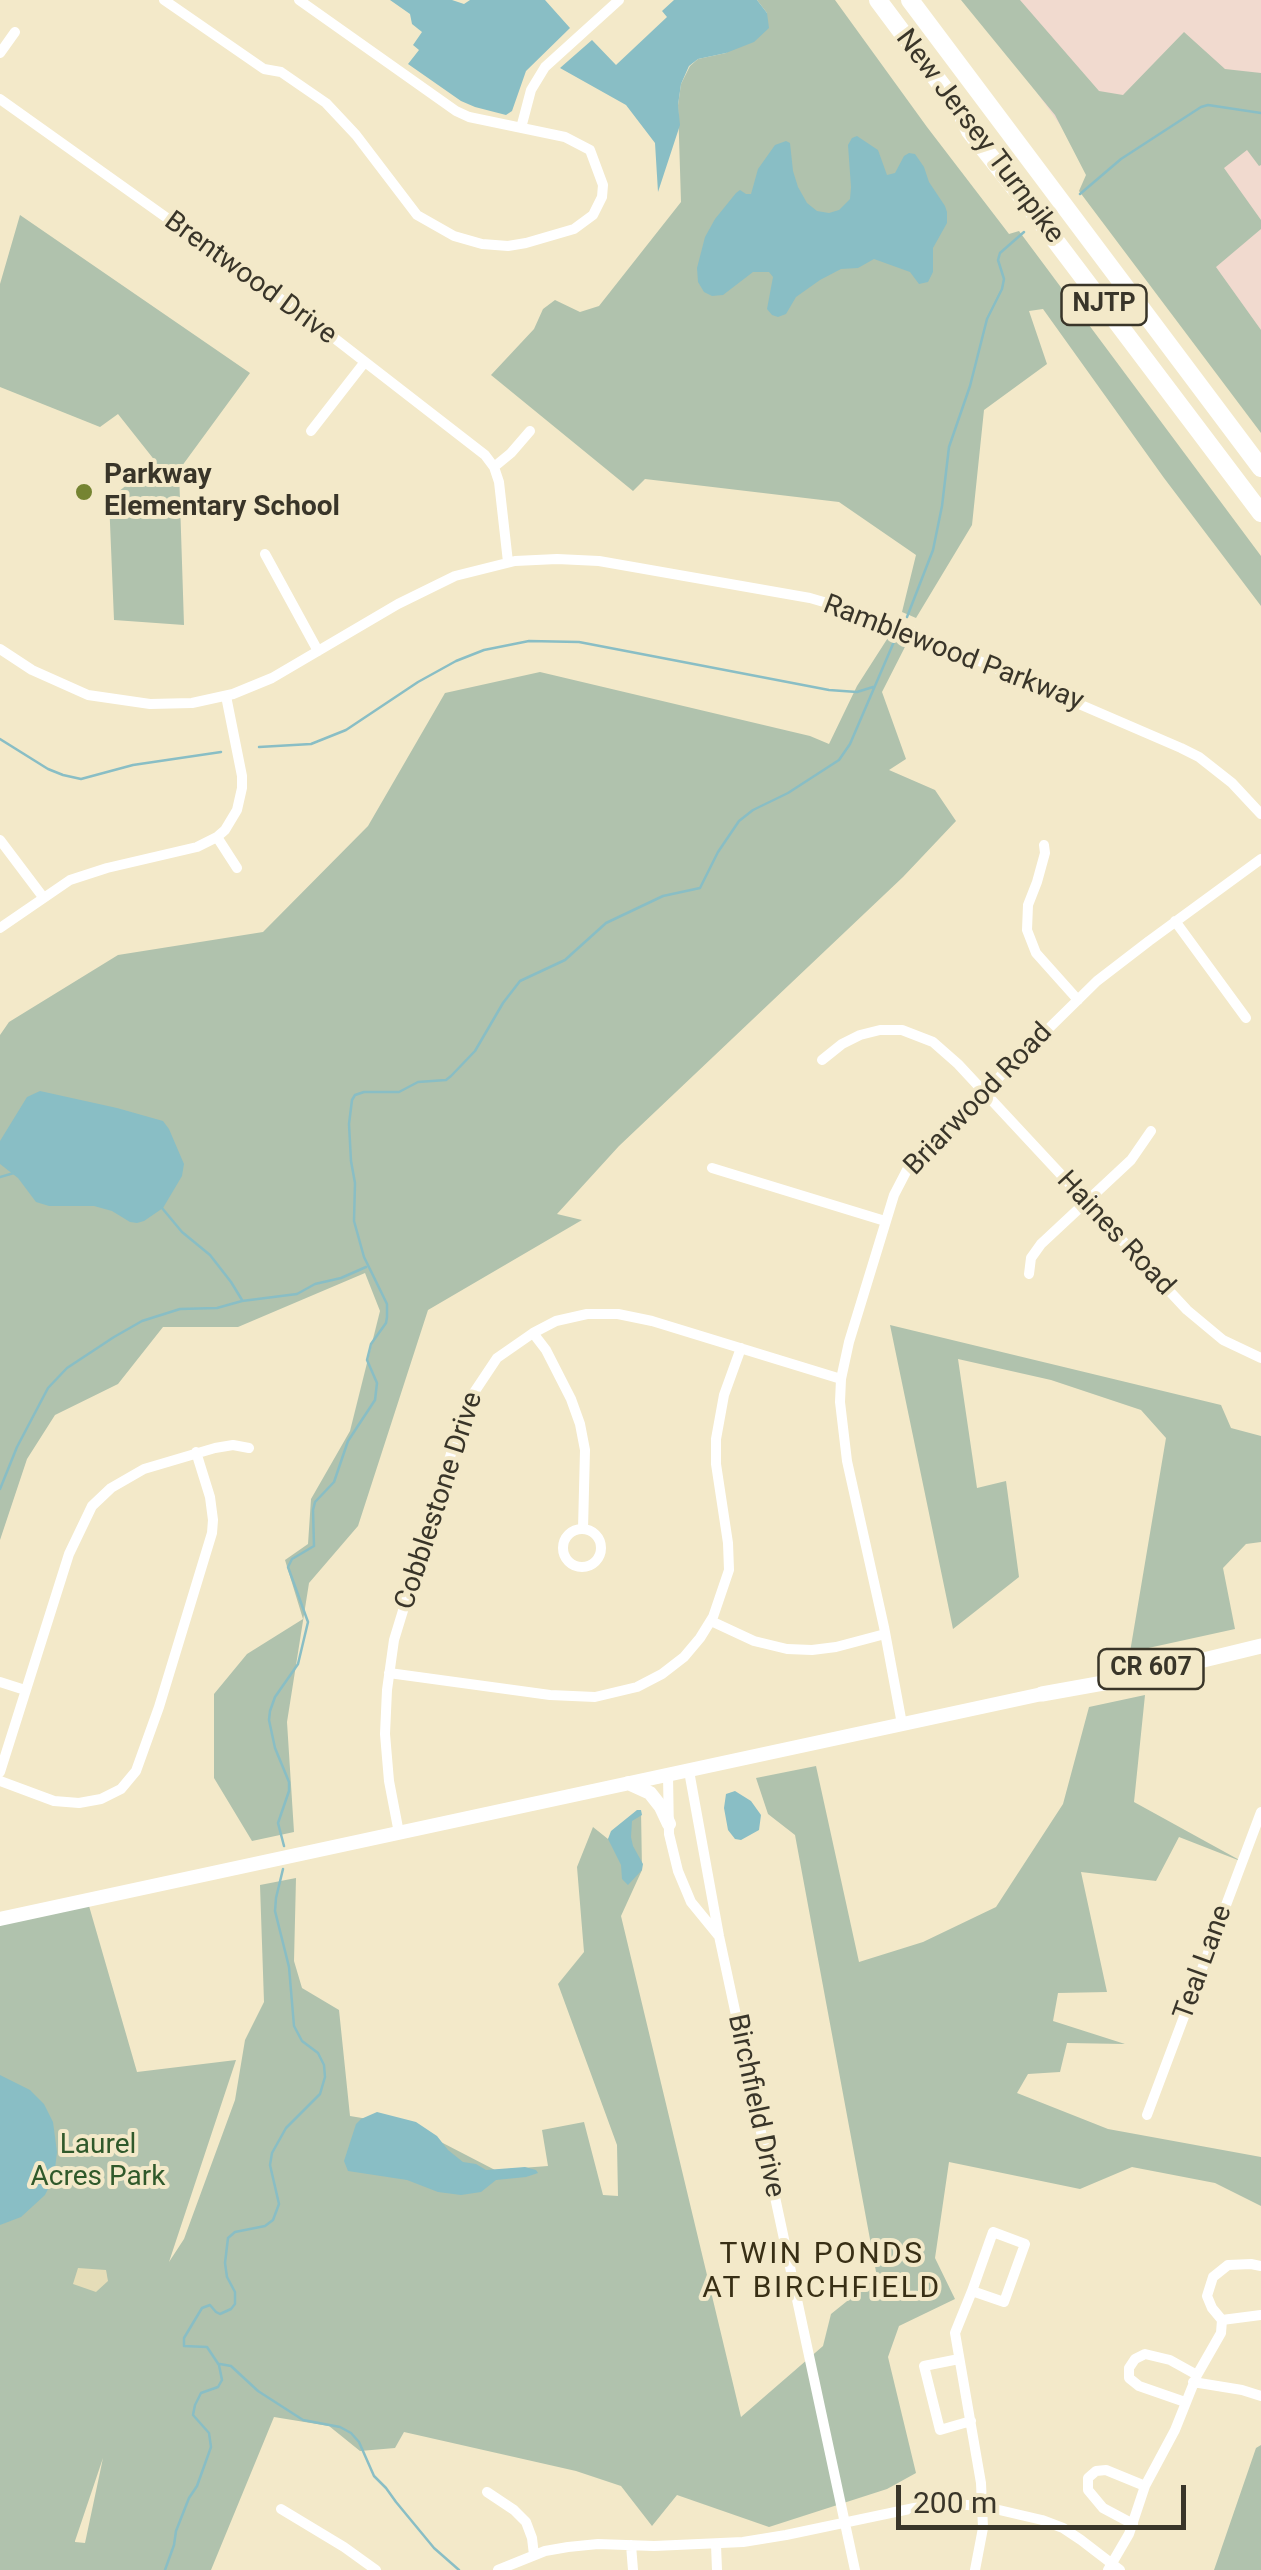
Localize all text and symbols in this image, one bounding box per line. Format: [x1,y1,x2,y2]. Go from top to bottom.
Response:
street label: New Jersey Turnpike [888,23,1070,251]
street label: Brentwood Drive [157,205,343,353]
road number: NJTP [1062,285,1146,325]
place label: Parkway Elementary School [104,459,340,525]
marker: Parkway Elementary School [73,481,95,503]
street label: Ramblewood Parkway [818,589,1088,719]
street label: Briarwood Road [898,1017,1060,1183]
street label: Haines Road [1049,1165,1181,1303]
street label: Cobblestone Drive [389,1388,491,1614]
road number: CR 607 [1098,1649,1204,1689]
street label: Teal Lane [1168,1901,1240,2025]
street label: Birchfield Drive [719,2011,791,2201]
park label: Laurel Acres Park [31,2129,165,2195]
district label: TWIN PONDS AT BIRCHFIELD [702,2237,942,2308]
scale bar [901,2465,1191,2527]
text: 200 m [913,2485,997,2520]

